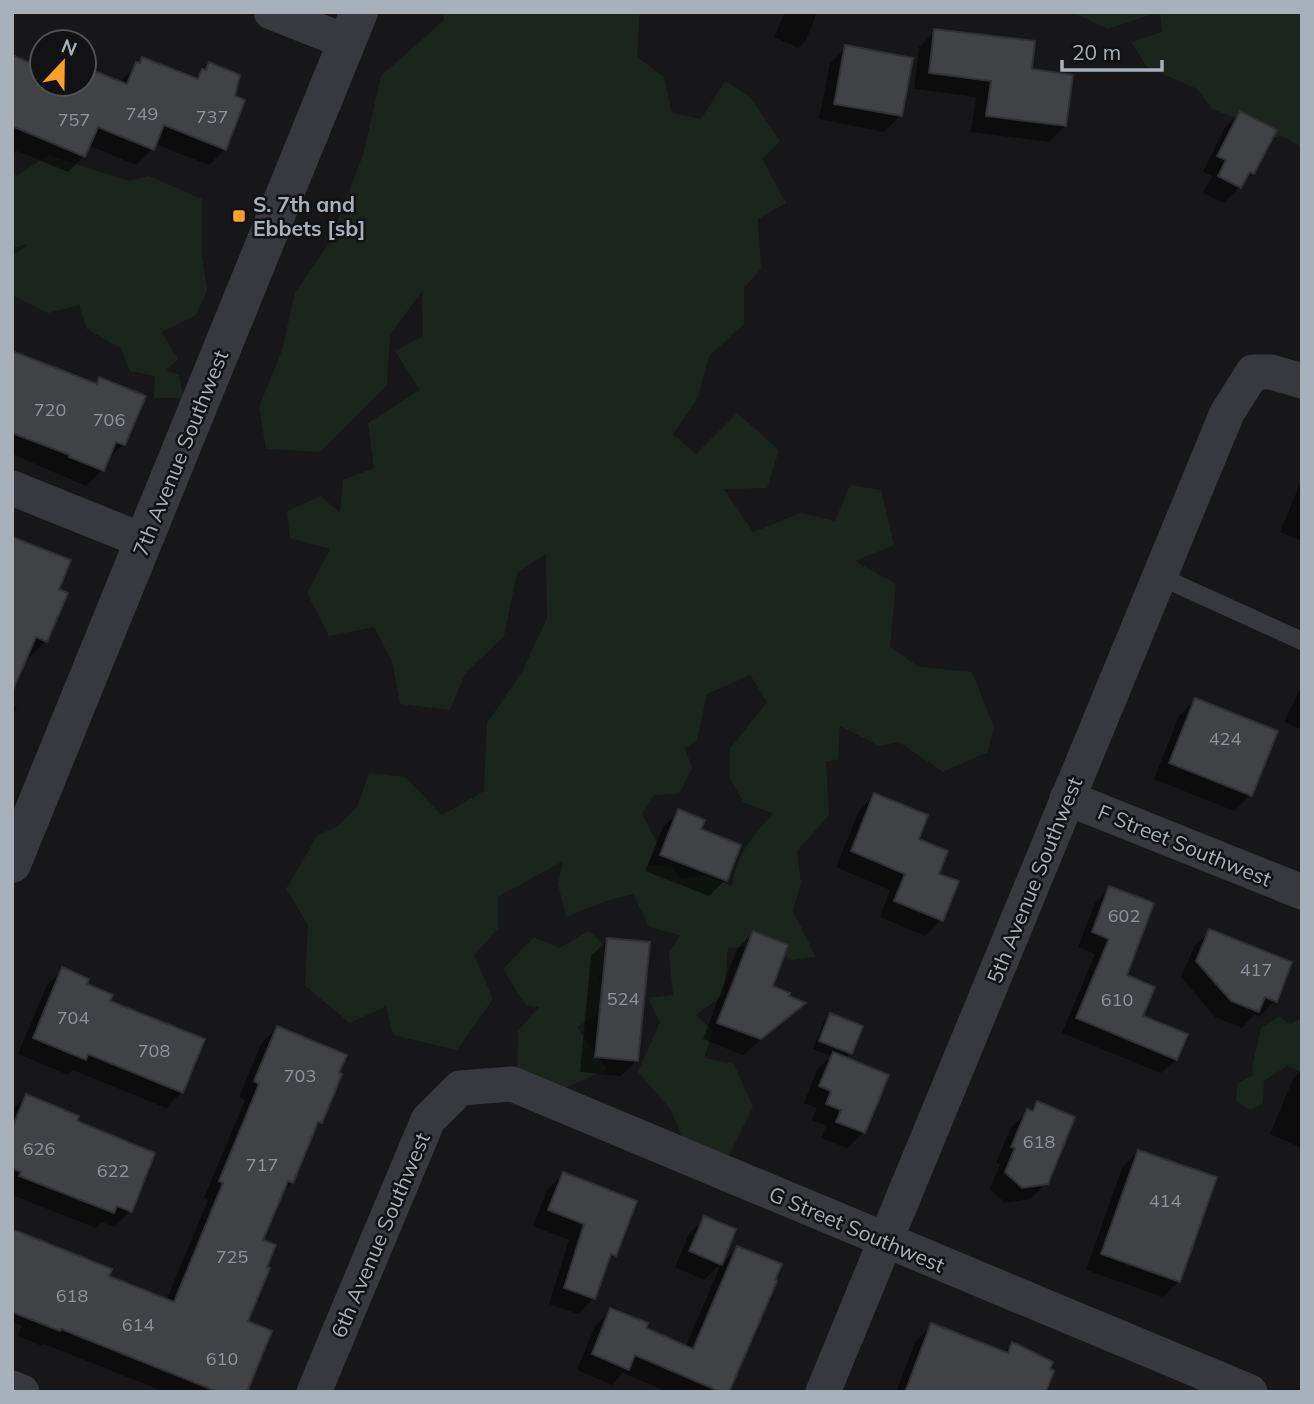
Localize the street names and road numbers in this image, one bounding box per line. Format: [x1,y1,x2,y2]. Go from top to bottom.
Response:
street label: 7th Avenue Southwest [127,346,233,560]
street label: 5th Avenue Southwest [981,773,1087,987]
street label: F Street Southwest [1094,798,1276,892]
street label: 6th Avenue Southwest [325,1129,435,1341]
street label: G Street Southwest [765,1180,949,1278]

